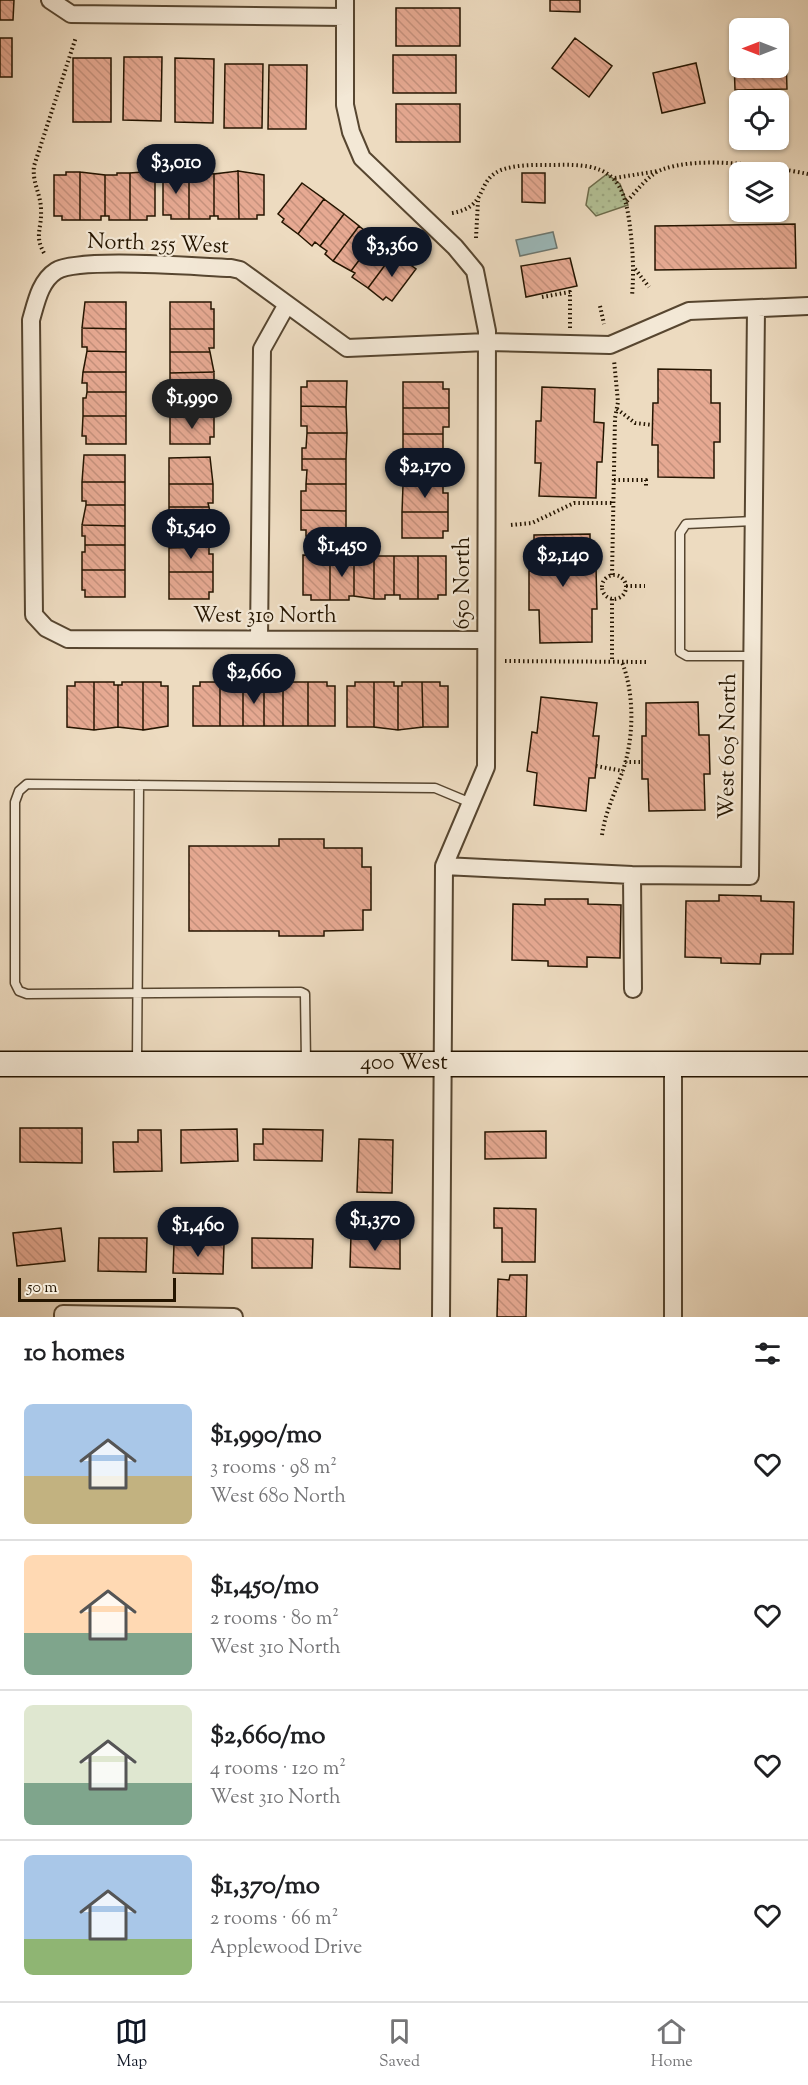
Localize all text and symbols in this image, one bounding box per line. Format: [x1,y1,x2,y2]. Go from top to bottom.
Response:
north arrow [729,18,789,78]
map controls [729,18,789,222]
button: locate [729,90,789,150]
pin: $3,010 [127,144,225,195]
text: $3,010 [151,149,201,178]
button: layers [729,162,789,222]
street label: North 255 West [87,227,230,263]
pin: $3,360 [343,227,441,278]
text: $3,360 [366,232,418,261]
pin: $1,990 [143,379,241,430]
text: $1,990 [166,384,218,413]
pin: $2,170 [376,448,474,499]
text: $2,170 [399,453,451,482]
pin: $1,540 [142,509,240,560]
text: $1,540 [166,514,216,543]
pin: $1,450 [293,527,391,578]
text: $1,450 [317,532,367,561]
street label: 650 North [448,537,480,629]
pin: $2,140 [514,537,612,588]
text: $2,140 [537,542,589,571]
street label: West 310 North [193,601,337,633]
pin: $2,660 [205,654,303,705]
text: $2,660 [226,659,282,688]
street label: West 605 North [712,673,746,819]
street label: 400 West [360,1048,448,1080]
pin: $1,370 [326,1201,424,1252]
text: $1,370 [350,1206,400,1235]
pin: $1,460 [149,1207,247,1258]
text: $1,460 [172,1212,224,1241]
scale bar [18,1275,176,1302]
text: 50 m [27,1277,58,1300]
text: 10 homes [24,1335,125,1372]
icon: filters [751,1337,784,1370]
text: $1,990/mo [210,1417,322,1454]
icon: home [72,1428,144,1500]
icon: heart [751,1448,784,1481]
text: 3 rooms · 98 m² [210,1454,337,1483]
text: West 680 North [210,1483,346,1512]
text: $1,450/mo [210,1568,319,1605]
icon: home [72,1579,144,1651]
icon: heart [751,1599,784,1632]
text: 2 rooms · 80 m² [210,1605,339,1634]
text: West 310 North [210,1634,341,1663]
text: $2,660/mo [210,1718,326,1755]
icon: home [72,1729,144,1801]
icon: heart [751,1749,784,1782]
text: 4 rooms · 120 m² [210,1755,346,1784]
text: West 310 North [210,1784,341,1813]
text: $1,370/mo [210,1868,320,1905]
icon: home [72,1879,144,1951]
icon: heart [751,1899,784,1932]
text: 2 rooms · 66 m² [210,1905,338,1934]
text: Applewood Drive [210,1934,362,1963]
tab: Map [115,2015,148,2074]
tab: Saved [379,2015,420,2074]
tab: Home [651,2015,693,2074]

